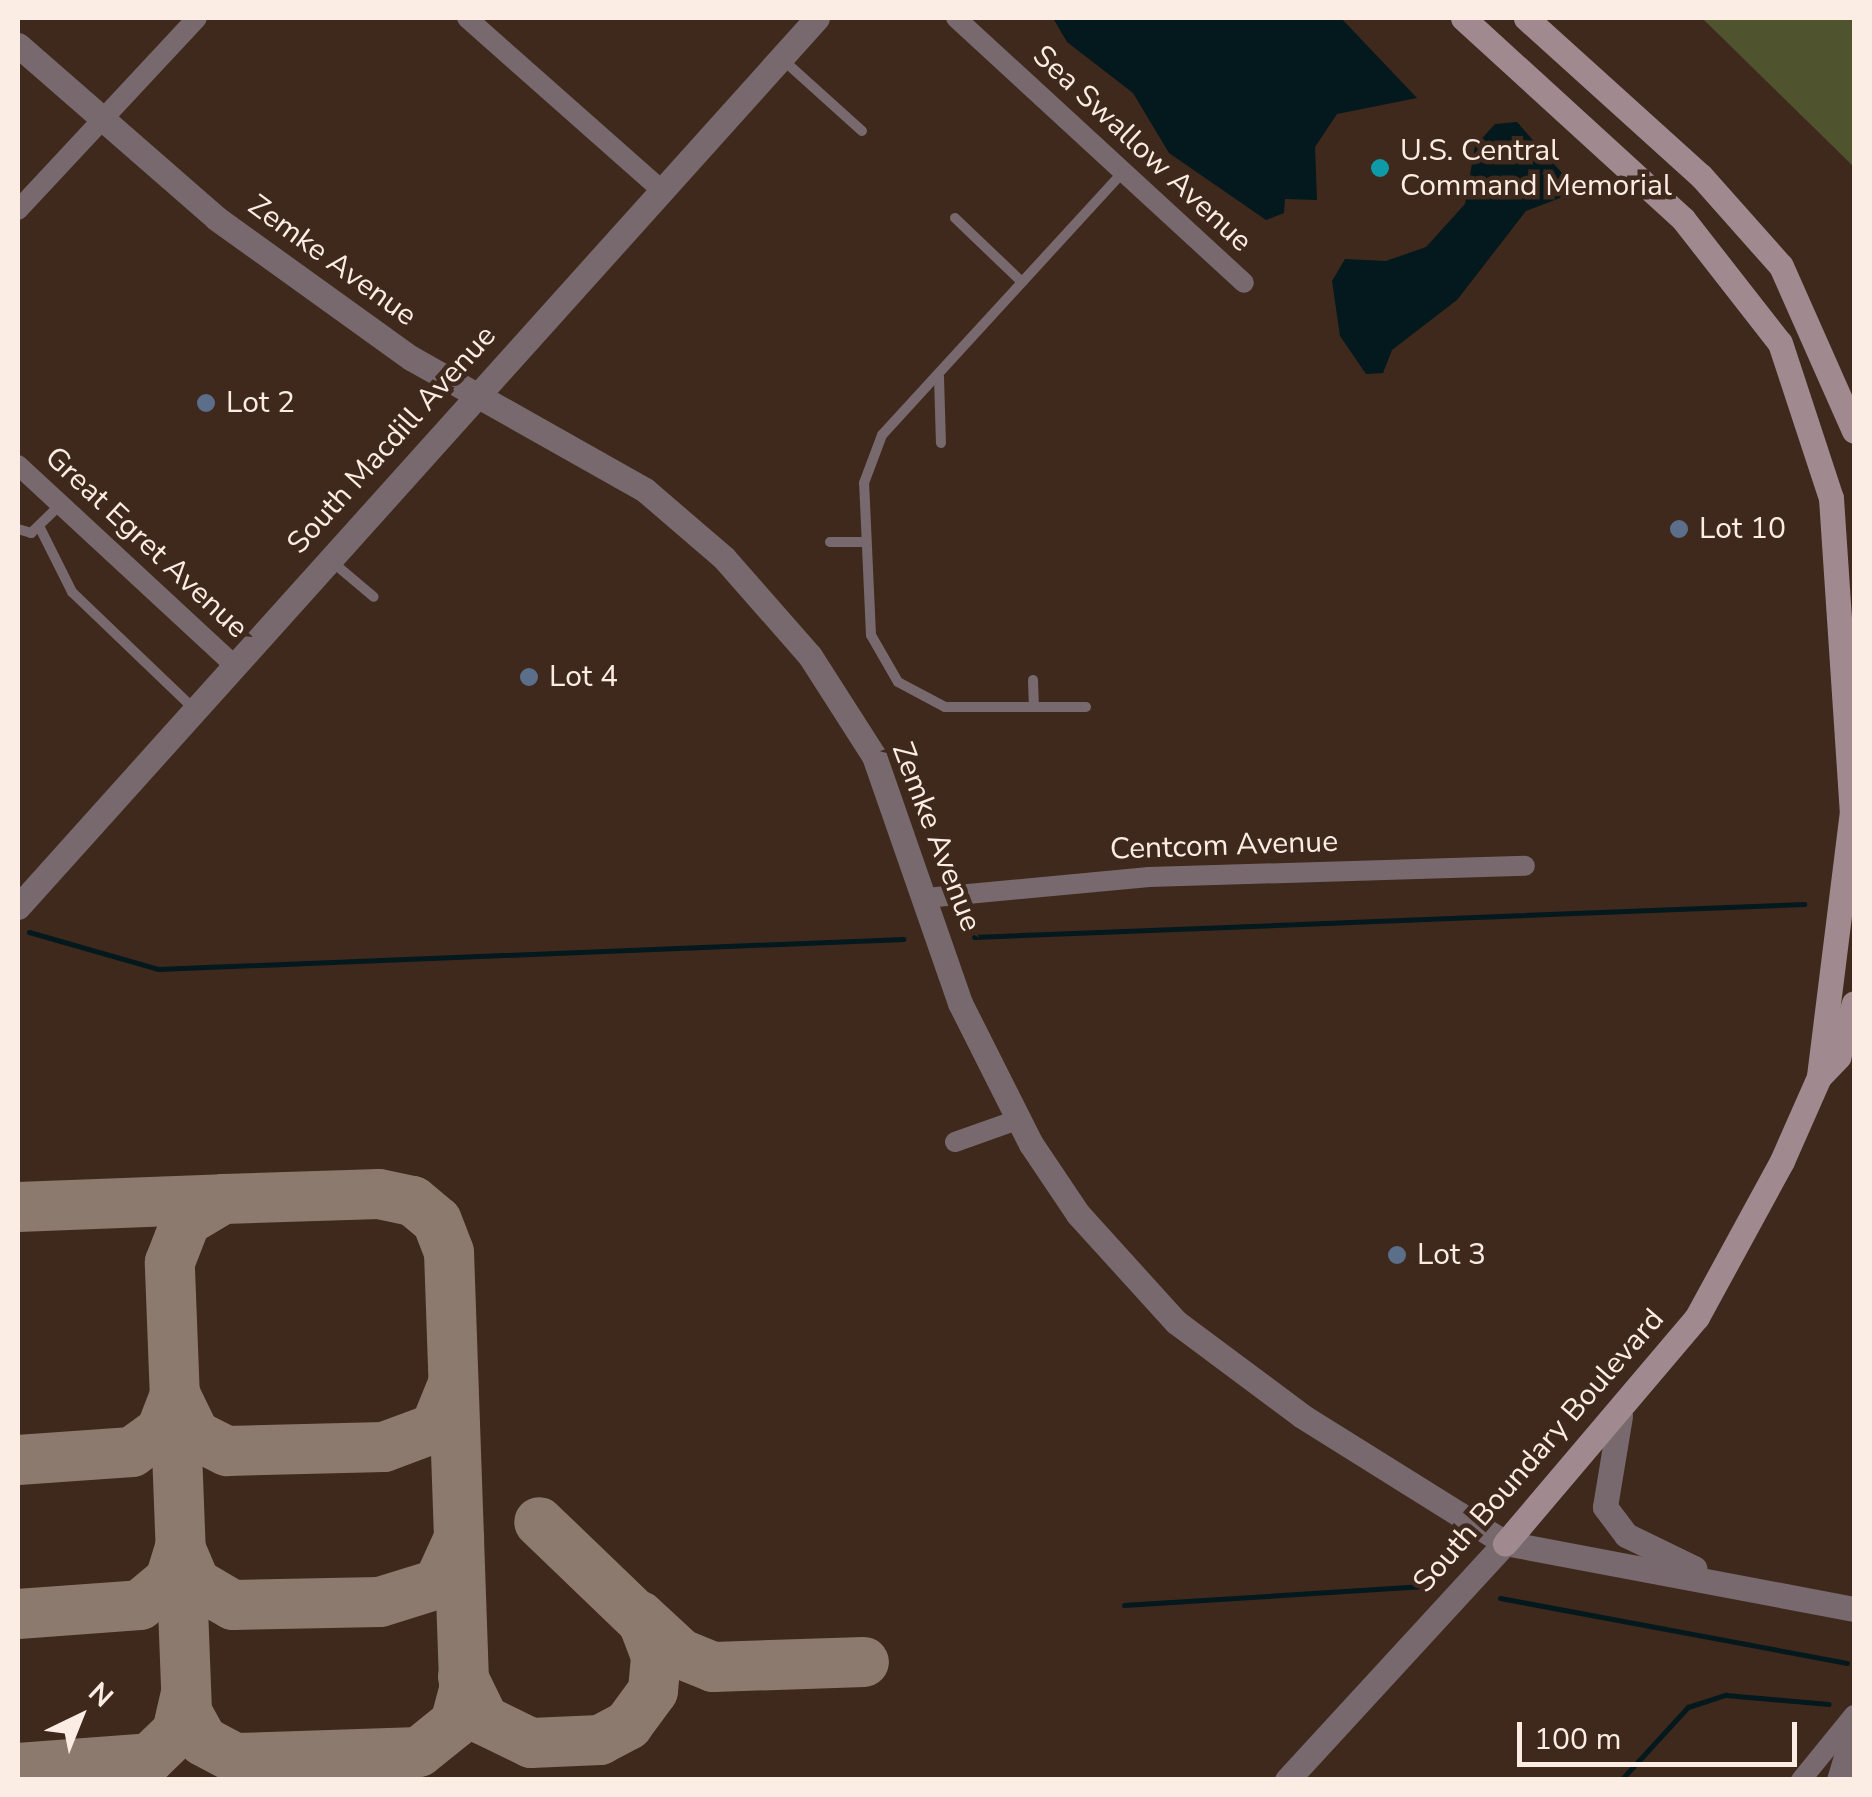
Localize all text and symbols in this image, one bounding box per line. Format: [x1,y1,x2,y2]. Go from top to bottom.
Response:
street label: Sea Swallow Avenue [1025,38,1259,260]
place label: U.S. Central Command Memorial [1400,133,1672,204]
marker: U.S. Central Command Memorial [1369,157,1391,179]
street label: Zemke Avenue [241,188,423,334]
street label: South Macdill Avenue [280,319,504,561]
place label: Lot 2 [226,385,295,421]
marker: Lot 2 [195,392,217,414]
street label: Great Egret Avenue [37,440,255,646]
place label: Lot 10 [1699,511,1786,547]
marker: Lot 10 [1668,518,1690,540]
place label: Lot 4 [549,659,618,695]
marker: Lot 4 [518,666,540,688]
street label: Zemke Avenue [883,738,989,936]
street label: Centcom Avenue [1109,824,1339,868]
place label: Lot 3 [1417,1237,1486,1273]
marker: Lot 3 [1386,1244,1408,1266]
street label: South Boundary Boulevard [1406,1302,1672,1600]
north arrow [30,1667,130,1767]
text: N [80,1674,121,1716]
scale bar [1522,1702,1802,1764]
text: 100 m [1534,1719,1621,1760]

